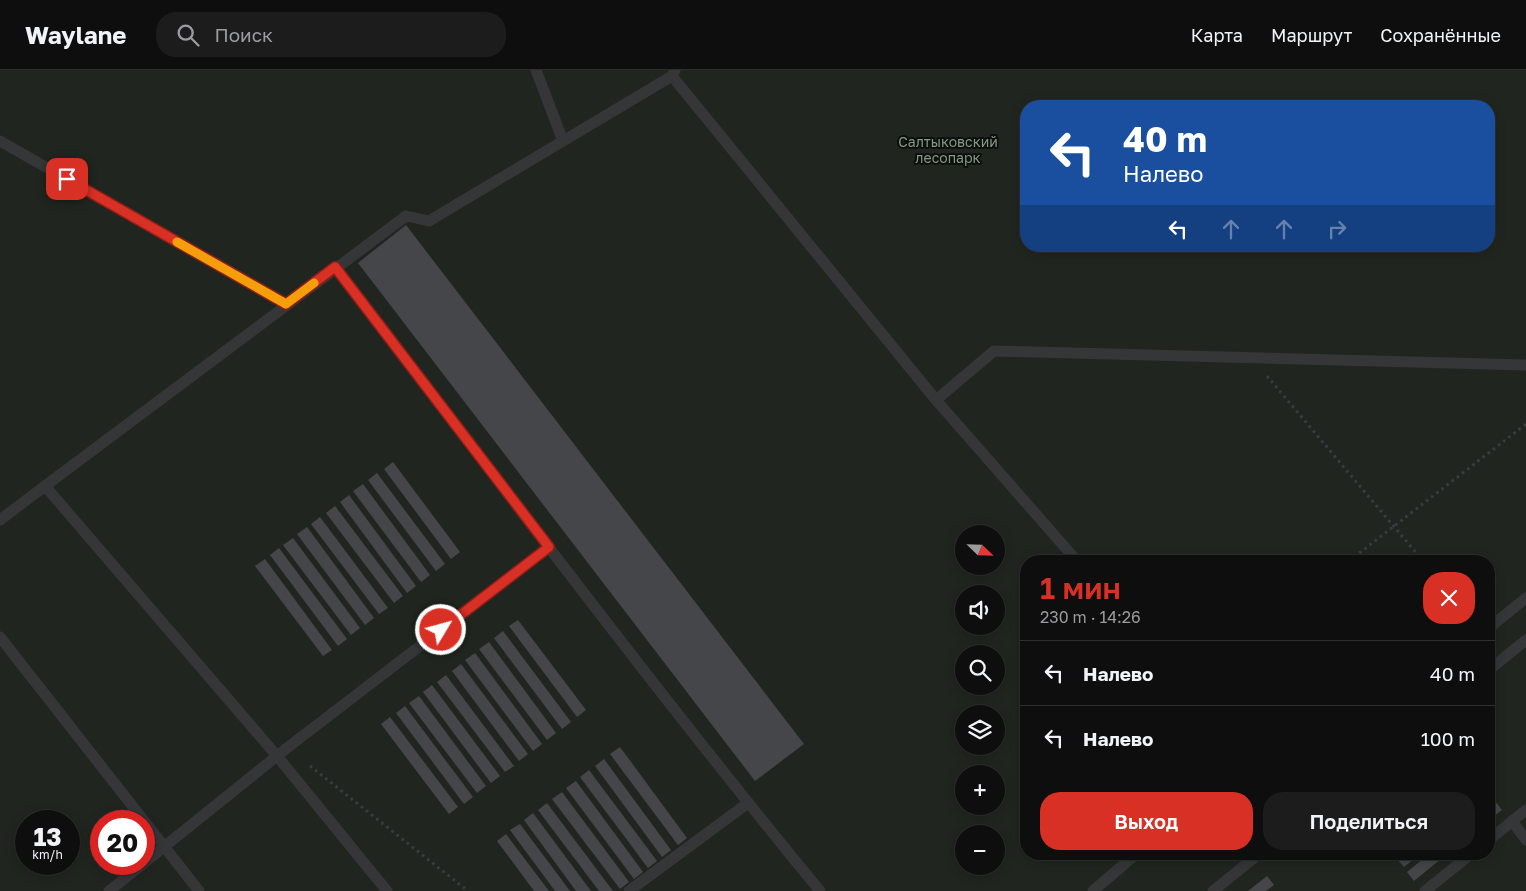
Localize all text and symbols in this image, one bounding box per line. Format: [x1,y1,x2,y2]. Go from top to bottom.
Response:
search box [156,12,506,57]
text: Waylane [25,20,126,49]
icon: search [174,21,202,49]
text: Поиск [214,23,273,46]
text: Карта [1191,24,1243,46]
text: Маршрут [1271,24,1352,46]
text: Сохранённые [1380,24,1501,46]
text: 40 m [1123,118,1207,160]
icon: left [1040,120,1105,185]
park label: Салтыковский лесопарк [898,133,998,166]
pin [46,158,88,200]
text: Налево [1123,160,1203,187]
icon: arrive [53,165,81,193]
icon: left [1164,215,1192,243]
icon: ahead [1217,215,1245,243]
icon: ahead [1270,215,1298,243]
icon: right [1323,215,1351,243]
north arrow [955,525,1005,575]
map controls [955,525,1005,875]
text: 1 мин [1040,570,1121,606]
button: close [1423,572,1475,624]
button: sound [955,585,1005,635]
position arrow [414,603,466,655]
text: 230 m · 14:26 [1040,607,1141,627]
button: search [955,645,1005,695]
icon: left [1040,659,1068,687]
text: Налево [1083,662,1153,685]
text: 40 m [1430,662,1475,685]
button: layers [955,705,1005,755]
icon: left [1040,724,1068,752]
text: Налево [1083,727,1153,750]
text: 100 m [1421,727,1475,750]
button: + [955,765,1005,815]
button: Выход [1040,792,1253,850]
button: Поделиться [1263,792,1475,850]
speed limit sign: 20 [90,810,155,875]
text: 13 [33,821,62,852]
button: − [955,825,1005,875]
text: km/h [32,847,63,862]

